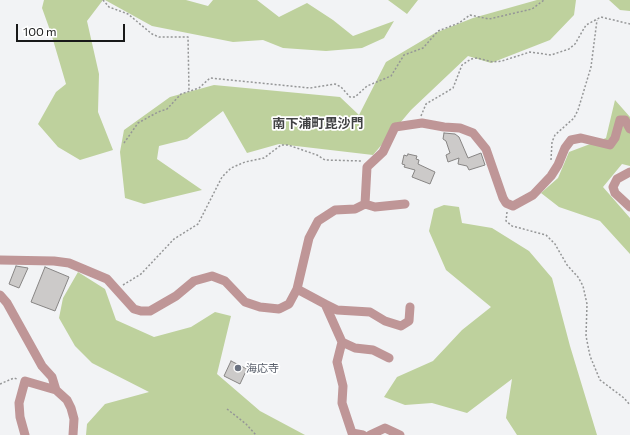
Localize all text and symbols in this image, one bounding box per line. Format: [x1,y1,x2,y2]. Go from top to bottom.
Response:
scale bar [18,16,127,42]
text: 100 m [23,24,57,38]
district label: 南下浦町毘沙門 [273,116,363,132]
place label: 海応寺 [246,361,279,375]
marker: 海応寺 [233,363,243,373]

